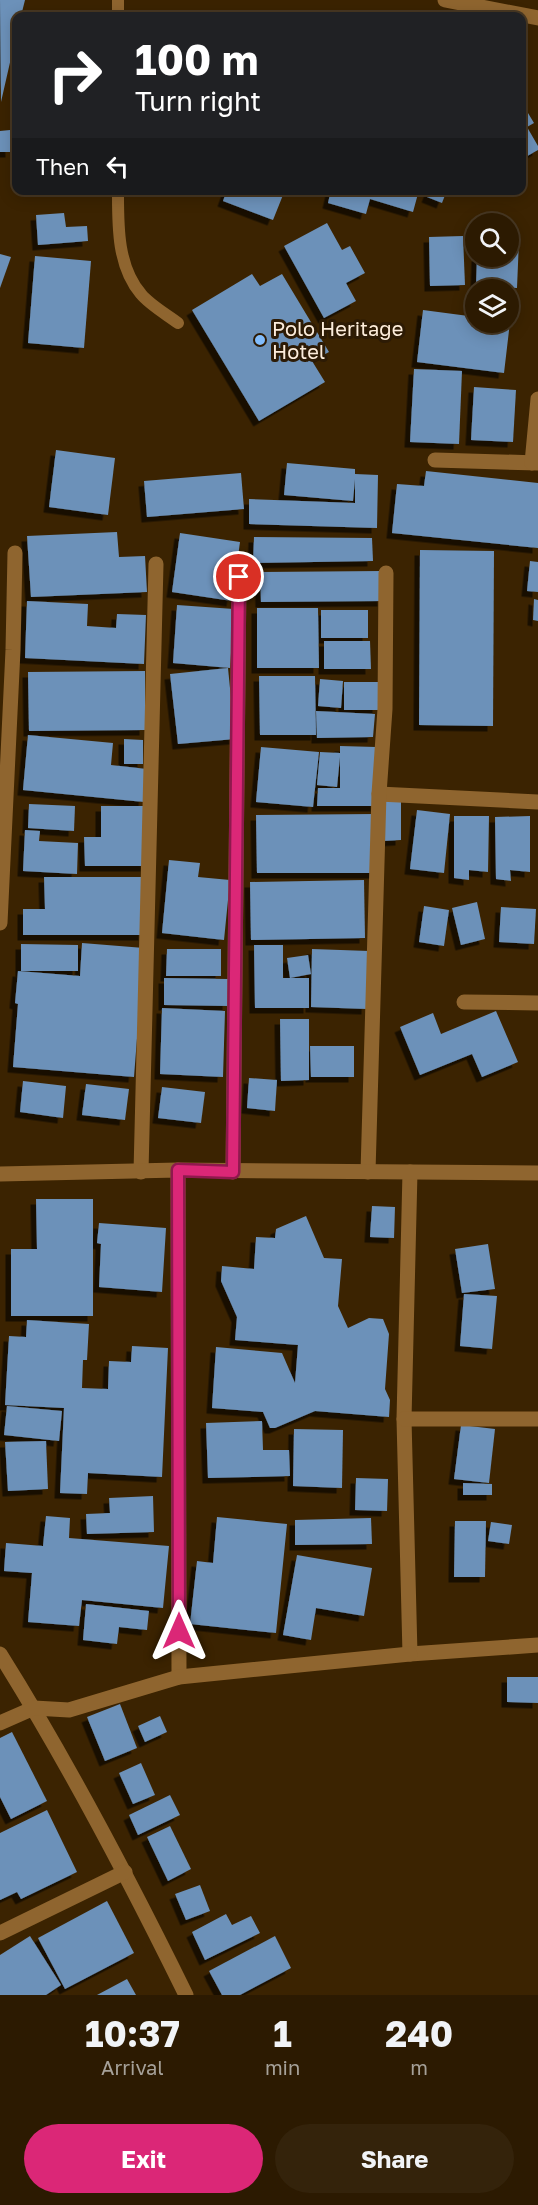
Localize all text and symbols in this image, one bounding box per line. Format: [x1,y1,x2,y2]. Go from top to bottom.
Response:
text: 100 m [135,34,258,84]
icon: right [36,36,114,114]
text: Turn right [135,85,261,117]
icon: left [101,150,134,183]
text: Then [36,153,89,180]
map controls [465,213,519,333]
button: search [465,213,519,267]
button: layers [465,279,519,333]
place label: Polo Heritage Hotel [272,316,403,363]
marker: Polo Heritage Hotel [253,333,267,347]
pin [213,551,264,602]
icon: arrive [222,560,255,593]
position arrow [147,1599,211,1663]
text: 10:37 [85,2012,180,2055]
text: 1 [273,2012,292,2055]
text: 240 [385,2012,453,2055]
text: Arrival [101,2055,164,2079]
text: min [265,2055,300,2079]
text: m [410,2055,428,2079]
button: Exit [24,2124,263,2193]
button: Share [275,2124,514,2193]

